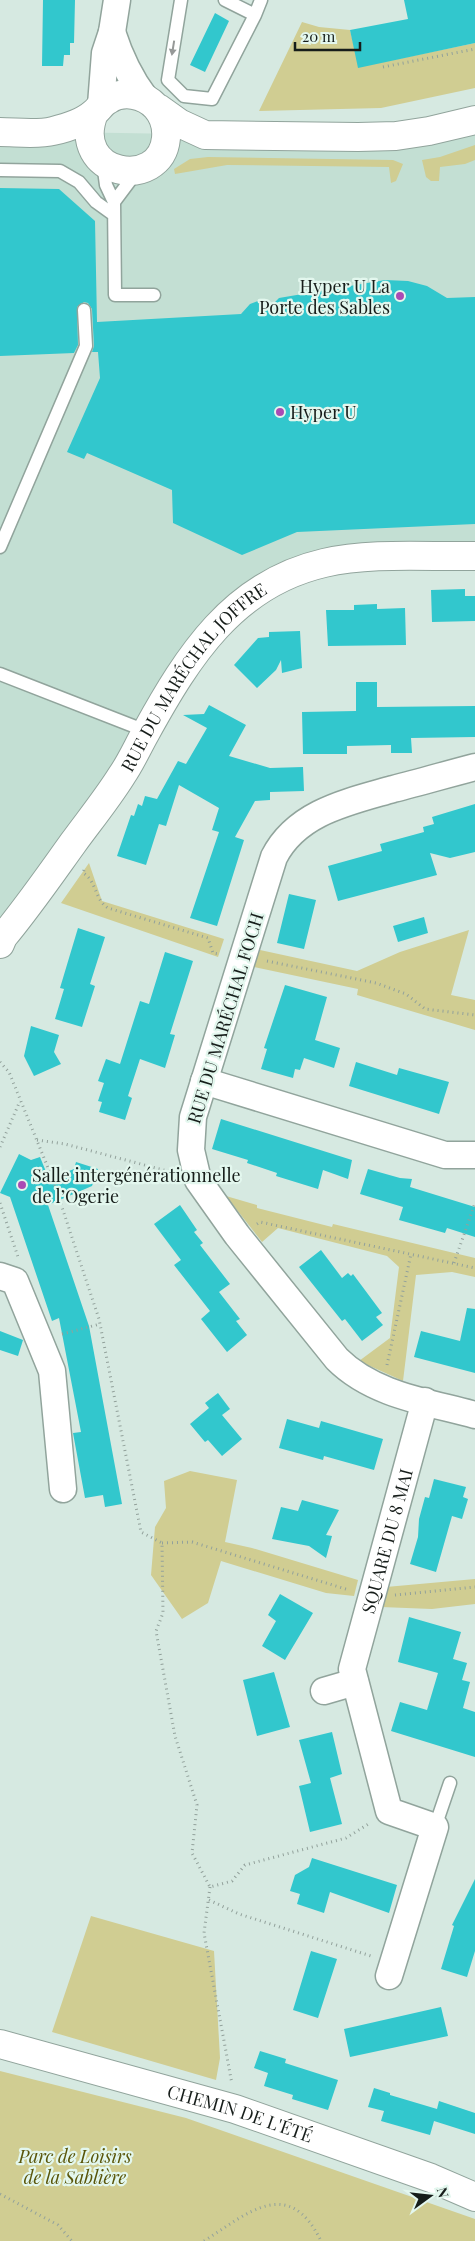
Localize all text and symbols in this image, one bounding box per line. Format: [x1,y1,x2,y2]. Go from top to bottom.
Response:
scale bar [295,20,360,52]
text: 20 m [302,26,336,46]
one-way arrow [169,40,177,56]
place label: Hyper U La Porte des Sables [259,274,390,319]
marker: Hyper U La Porte des Sables [394,290,406,302]
place label: Hyper U [290,400,356,424]
marker: Hyper U [274,406,286,418]
street label: RUE DU MARÉCHAL JOFFRE [115,577,271,776]
street label: RUE DU MARÉCHAL FOCH [181,909,269,1127]
place label: Salle intergénérationnelle de l’Ogerie [32,1163,241,1208]
marker: Salle intergénérationnelle de l’Ogerie [16,1179,28,1191]
street label: SQUARE DU 8 MAI [356,1466,418,1616]
street label: CHEMIN DE L'ÉTÉ [165,2079,316,2148]
park label: Parc de Loisirs de la Sablière [17,2144,132,2189]
north arrow [405,2171,455,2221]
text: N [433,2185,454,2200]

